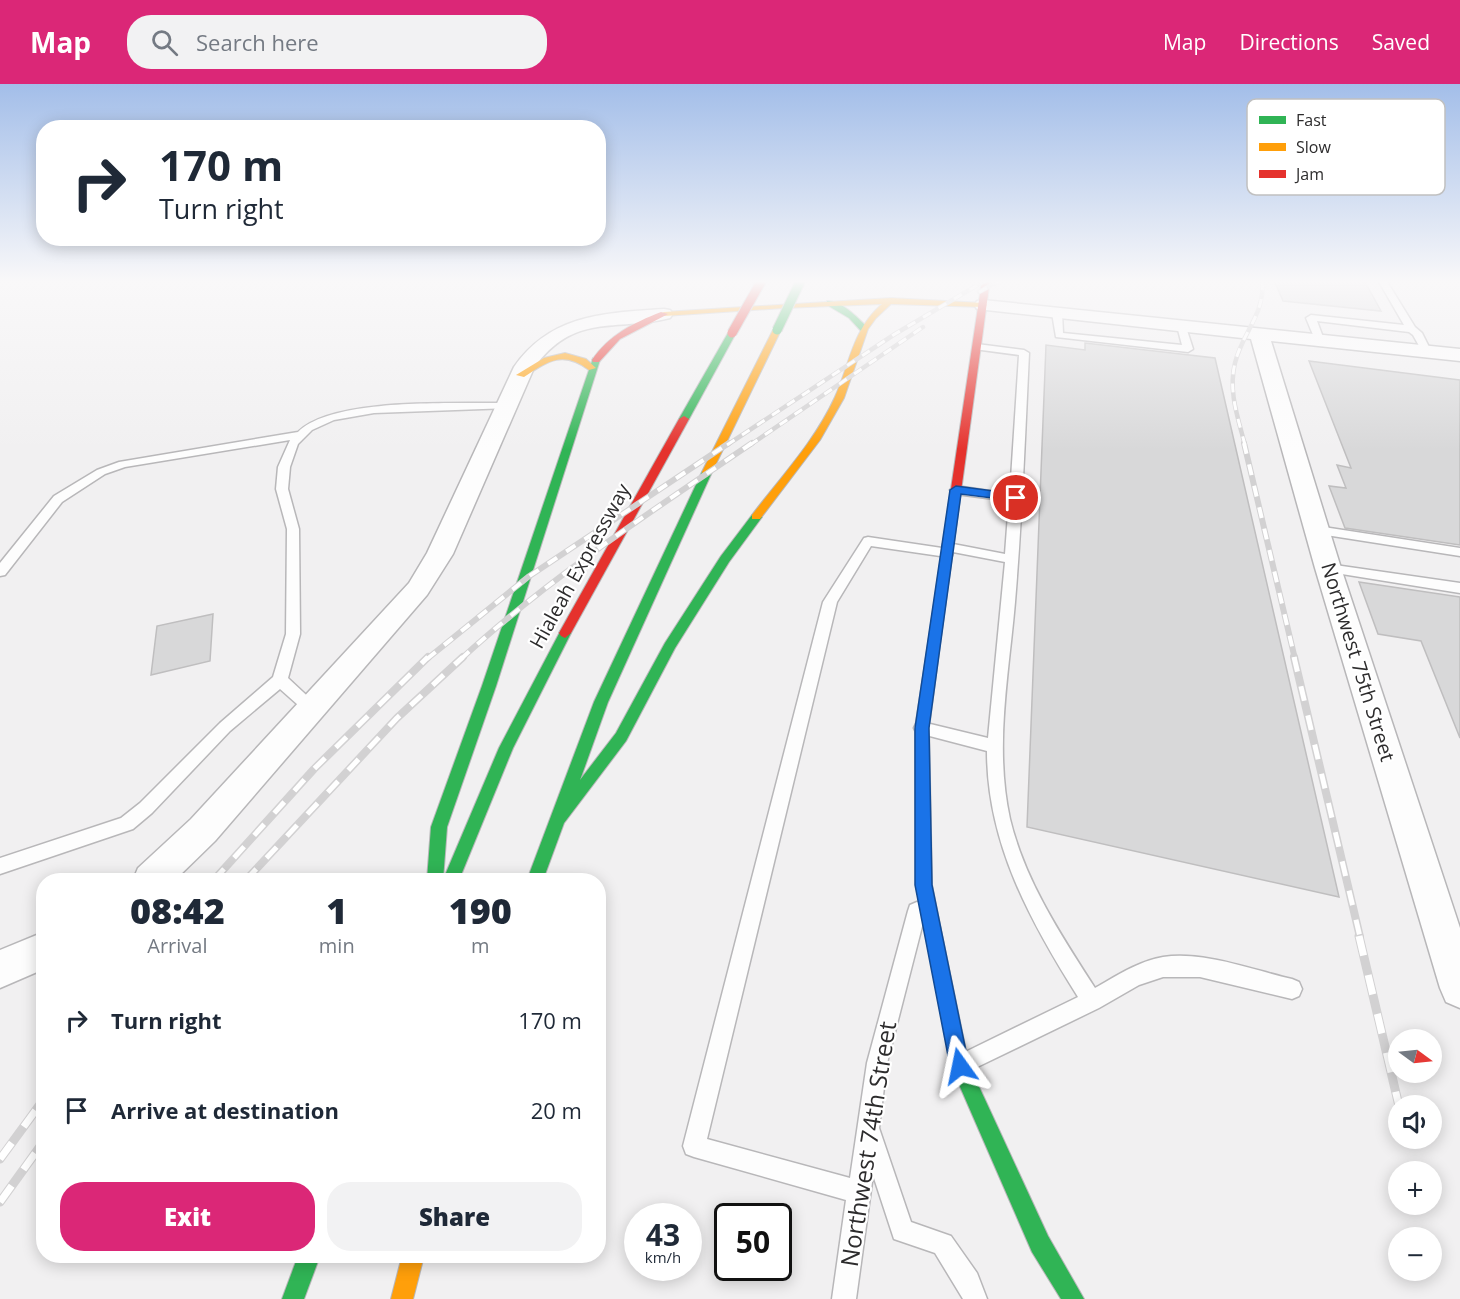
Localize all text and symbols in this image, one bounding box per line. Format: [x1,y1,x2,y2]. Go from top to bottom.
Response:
search box [127,15,547,69]
text: Map [30,23,91,61]
icon: search [148,26,181,59]
text: Search here [196,27,319,57]
text: Map [1163,28,1206,56]
text: Directions [1239,28,1339,56]
text: Saved [1372,28,1430,56]
legend [1247,99,1445,195]
text: Fast [1296,109,1327,131]
text: 170 m [159,136,283,193]
text: Slow [1296,136,1331,158]
icon: right [60,144,138,222]
text: Jam [1294,163,1324,185]
text: Turn right [159,190,284,227]
pin [990,472,1041,523]
street label: Hialeah Expressway [523,478,637,653]
icon: arrive [999,481,1032,514]
street label: Northwest 75th Street [1315,559,1402,765]
text: 08:42 [130,886,225,935]
text: 1 [326,886,347,935]
text: 190 [449,886,512,935]
text: Arrival [147,932,208,959]
text: min [319,932,355,959]
text: m [471,932,490,959]
icon: right [60,1004,93,1037]
text: Turn right [111,1005,222,1035]
text: 170 m [518,1005,582,1035]
street label: Northwest 74th Street [832,1019,903,1269]
north arrow [1388,1029,1442,1083]
map controls [1388,1029,1442,1281]
position arrow [928,1034,992,1098]
icon: arrive [60,1094,93,1127]
text: Arrive at destination [111,1095,339,1125]
text: 20 m [531,1095,582,1125]
button: sound [1388,1095,1442,1149]
button: + [1388,1161,1442,1215]
button: Exit [60,1182,315,1251]
button: Share [327,1182,582,1251]
speed limit sign: 50 [714,1203,792,1281]
text: 43 [646,1214,680,1255]
button: − [1388,1227,1442,1281]
text: km/h [645,1247,681,1267]

